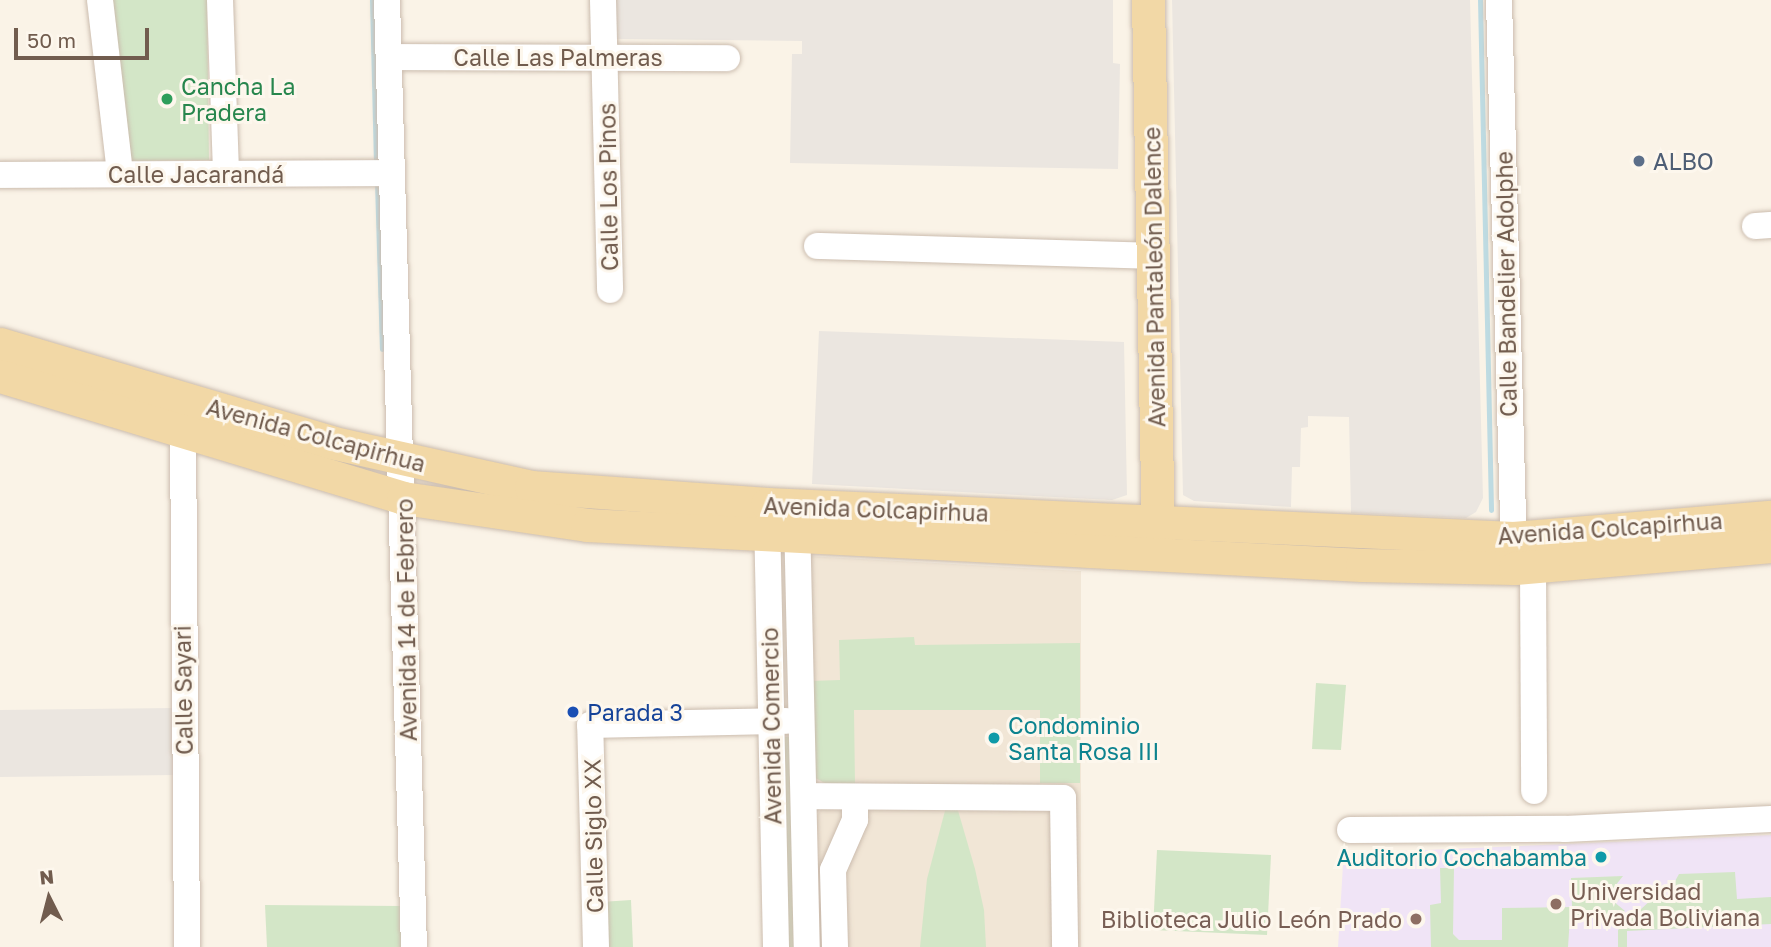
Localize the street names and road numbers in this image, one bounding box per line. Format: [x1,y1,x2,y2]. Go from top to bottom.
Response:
street label: Calle Las Palmeras [453,43,663,71]
street label: Calle Los Pinos [593,103,623,271]
street label: Avenida Pantaleón Dalence [1138,126,1170,428]
street label: Calle Bandelier Adolphe [1490,151,1522,417]
street label: Calle Jacarandá [108,160,284,188]
street label: Avenida Colcapirhua [204,392,428,478]
street label: Avenida Colcapirhua [763,491,989,527]
street label: Avenida 14 de Febrero [390,498,422,742]
street label: Avenida Colcapirhua [1497,506,1723,550]
street label: Calle Sayari [168,625,198,755]
street label: Avenida Comercio [755,627,787,825]
street label: Calle Siglo XX [578,759,608,913]

